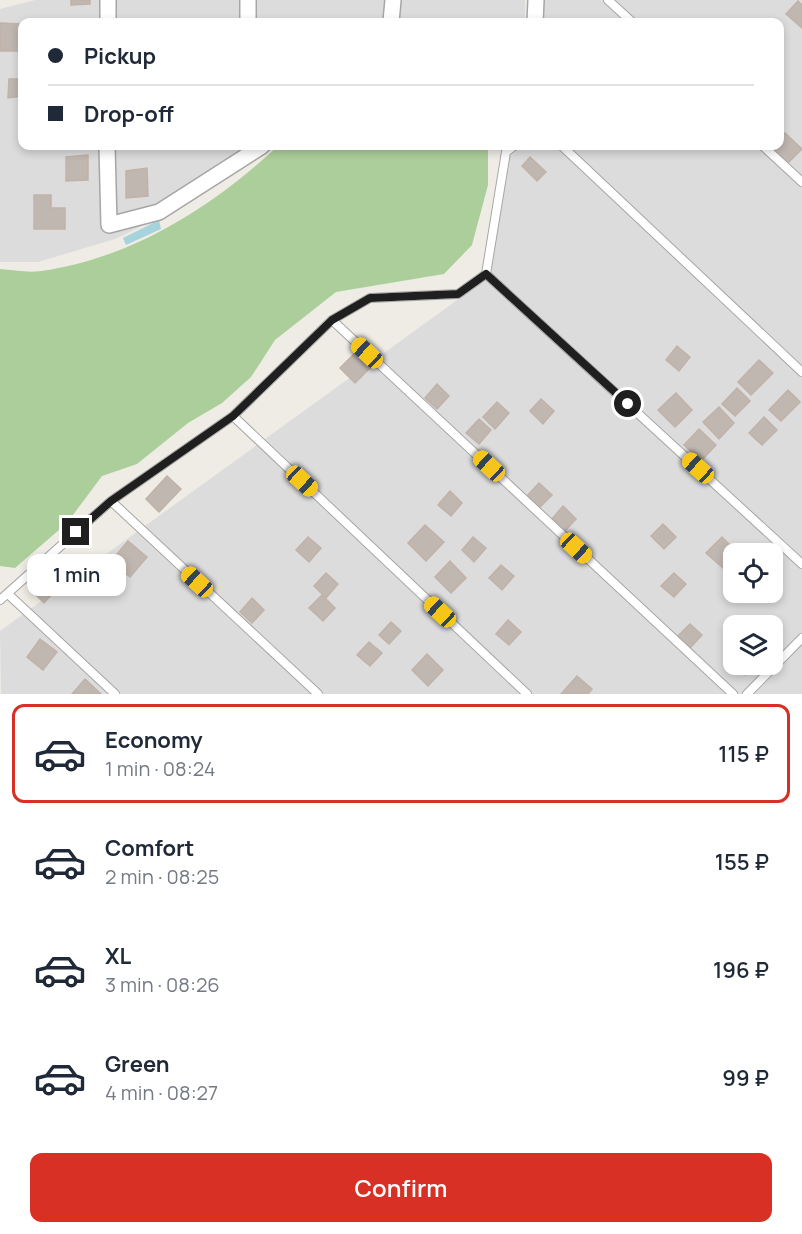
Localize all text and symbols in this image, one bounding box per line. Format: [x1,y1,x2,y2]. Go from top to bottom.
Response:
text: Pickup [84,41,156,71]
text: Drop-off [84,99,174,129]
car [348,334,386,372]
route start [614,390,641,417]
car [470,447,508,485]
car [679,449,717,487]
car [283,462,321,500]
route end [62,518,89,545]
car [557,529,595,567]
map controls [723,543,783,675]
button: locate [723,543,783,603]
callout: 1 min [26,553,125,595]
text: 1 min [53,561,100,588]
car [178,563,216,601]
car [421,593,459,631]
button: layers [723,615,783,675]
text: Economy [105,725,203,755]
icon: car [33,727,87,781]
text: 115 ₽ [718,739,769,769]
text: 1 min · 08:24 [105,755,215,782]
text: Comfort [105,833,194,863]
icon: car [33,835,87,889]
text: 155 ₽ [715,847,769,877]
text: 2 min · 08:25 [105,863,219,890]
text: XL [105,941,131,971]
icon: car [33,943,87,997]
text: 196 ₽ [713,955,769,985]
text: 3 min · 08:26 [105,971,220,998]
text: Green [105,1049,170,1079]
icon: car [33,1051,87,1105]
text: 99 ₽ [722,1063,769,1093]
text: 4 min · 08:27 [105,1079,218,1106]
button: Confirm [30,1153,772,1222]

